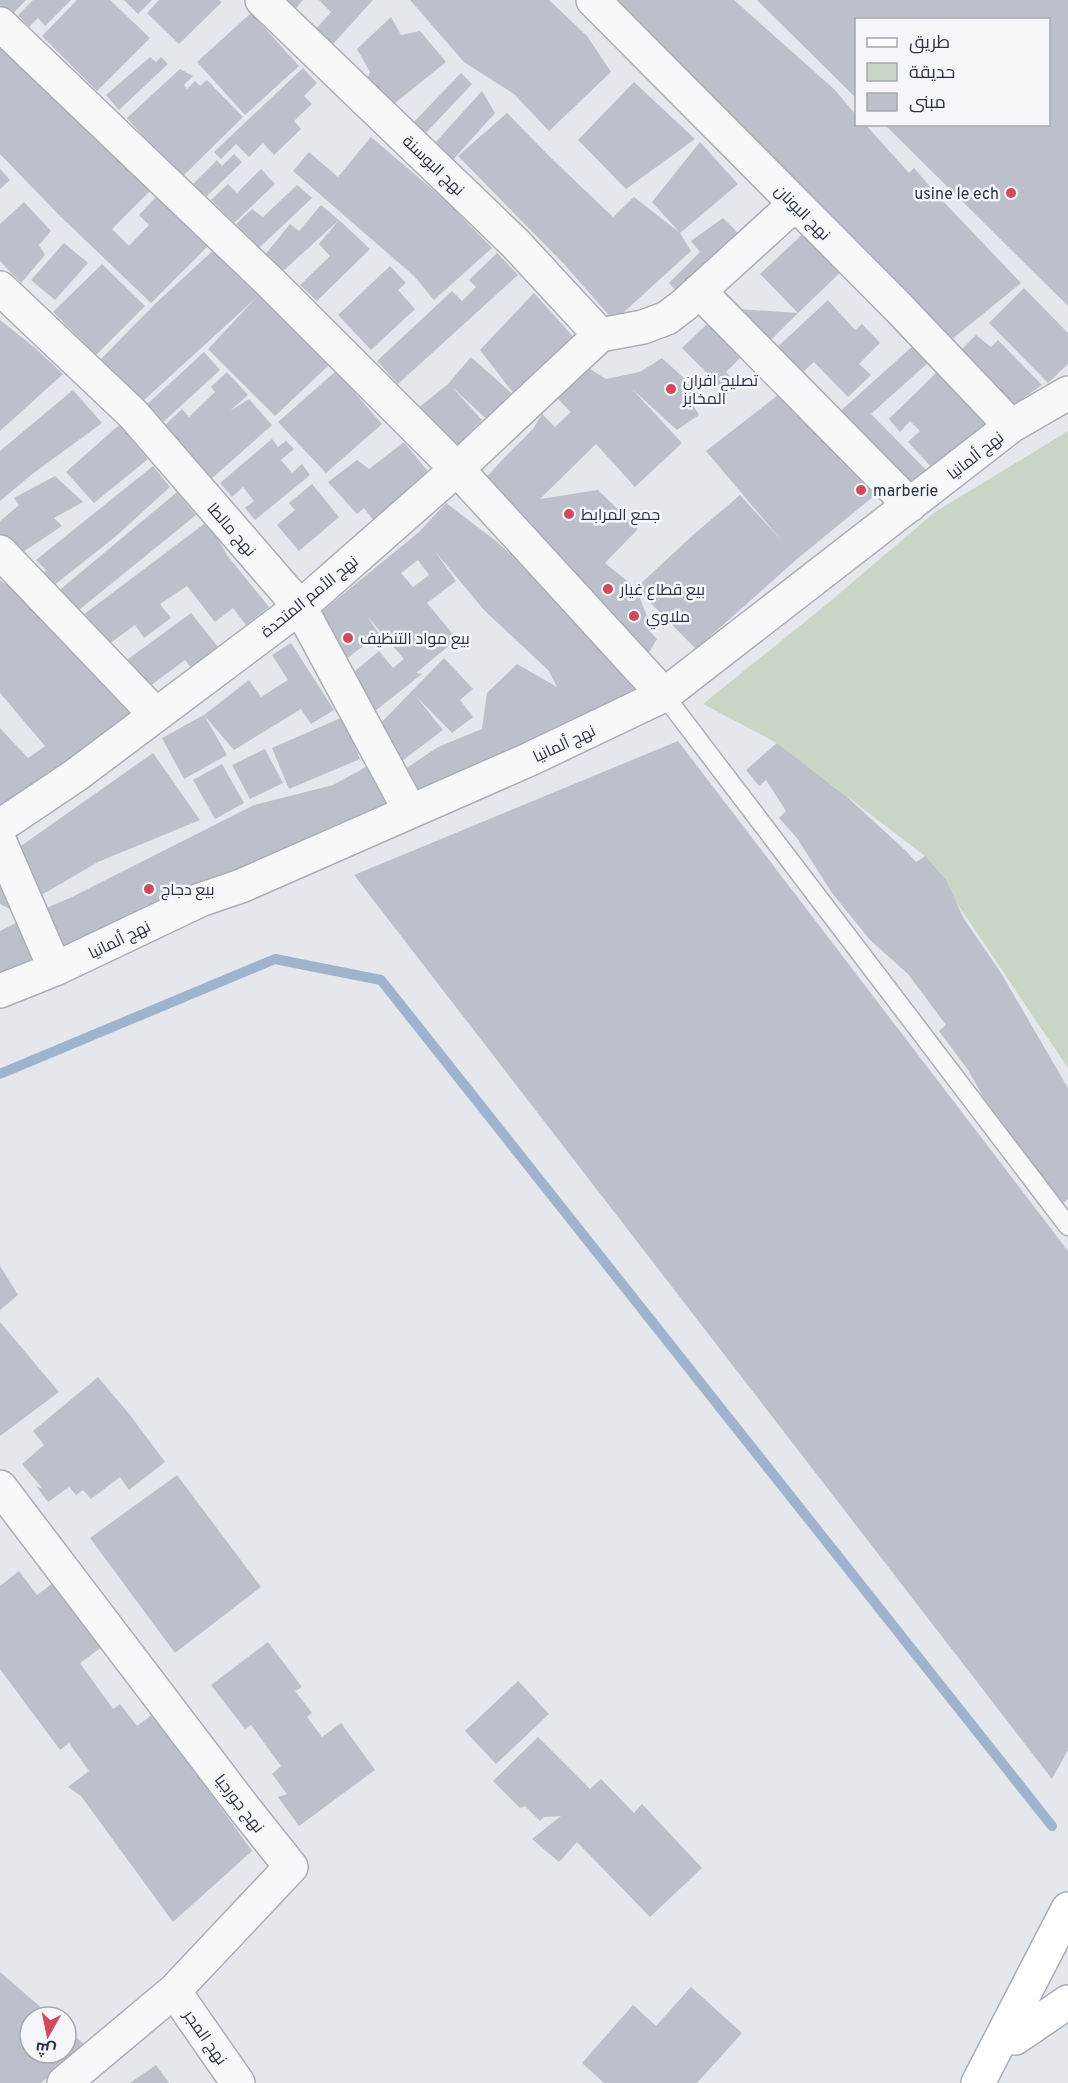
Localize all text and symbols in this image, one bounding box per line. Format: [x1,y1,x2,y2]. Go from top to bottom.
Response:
legend [855,18,1050,126]
text: طريق [909,32,950,55]
text: حديقة [909,62,955,85]
text: مبنى [909,92,946,115]
street label: نهج البوسنة [397,132,468,201]
street label: نهج اليونان [769,181,834,246]
place label: usine le ech [914,185,999,205]
marker: usine le ech [1004,186,1018,200]
place label: تصليح افران المخابز [682,372,759,410]
marker: تصليح افران المخابز [664,382,678,396]
street label: نهج ألمانيا [943,427,1009,485]
place label: marberie [873,482,938,502]
marker: marberie [854,483,868,497]
street label: نهج مالطا [202,499,259,561]
place label: جمع المرابط [581,506,660,526]
marker: جمع المرابط [562,507,576,521]
street label: نهج الأمم المتحدة [257,552,363,643]
place label: بيع قطاع غيار [619,581,705,601]
marker: بيع قطاع غيار [601,582,615,596]
place label: ملاوي [646,608,690,630]
marker: ملاوي [627,609,641,623]
place label: بيع مواد التنظيف [360,630,470,650]
marker: بيع مواد التنظيف [341,631,355,645]
street label: نهج ألمانيا [530,721,599,768]
place label: بيع دجاج [161,881,214,901]
marker: بيع دجاج [142,882,156,896]
street label: نهج ألمانيا [85,916,154,964]
street label: نهج جورجيا [209,1771,268,1838]
north arrow [18,2005,78,2065]
street label: نهج المجر [178,2006,231,2070]
text: ش [34,2036,58,2059]

